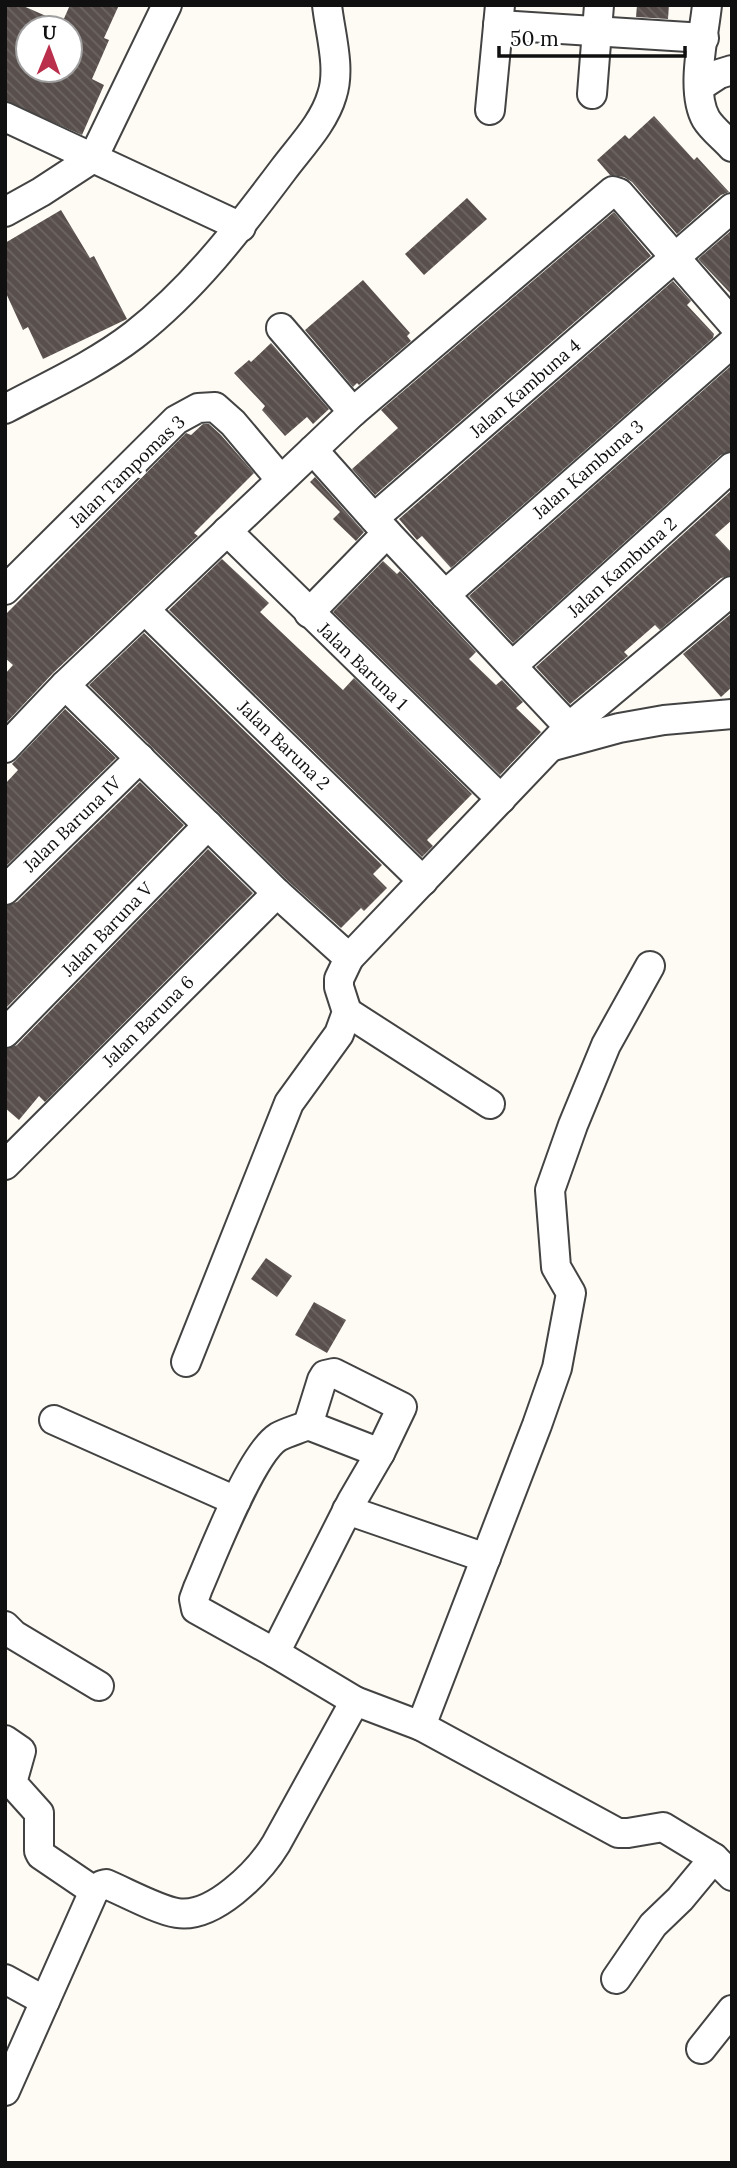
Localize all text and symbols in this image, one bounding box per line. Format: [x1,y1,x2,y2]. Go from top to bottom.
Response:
north arrow [14,14,84,84]
scale bar [499,14,684,58]
text: U [42,20,57,44]
text: 50 m [510,25,559,52]
street label: Jalan Kambuna 4 [464,334,585,443]
street label: Jalan Tampomas 3 [64,410,190,533]
street label: Jalan Kambuna 3 [527,415,648,524]
street label: Jalan Kambuna 2 [562,512,681,623]
street label: Jalan Baruna 1 [313,617,413,715]
street label: Jalan Baruna 2 [232,695,335,795]
street label: Jalan Baruna IV [17,771,127,877]
street label: Jalan Baruna V [56,876,158,981]
street label: Jalan Baruna 6 [97,970,199,1072]

